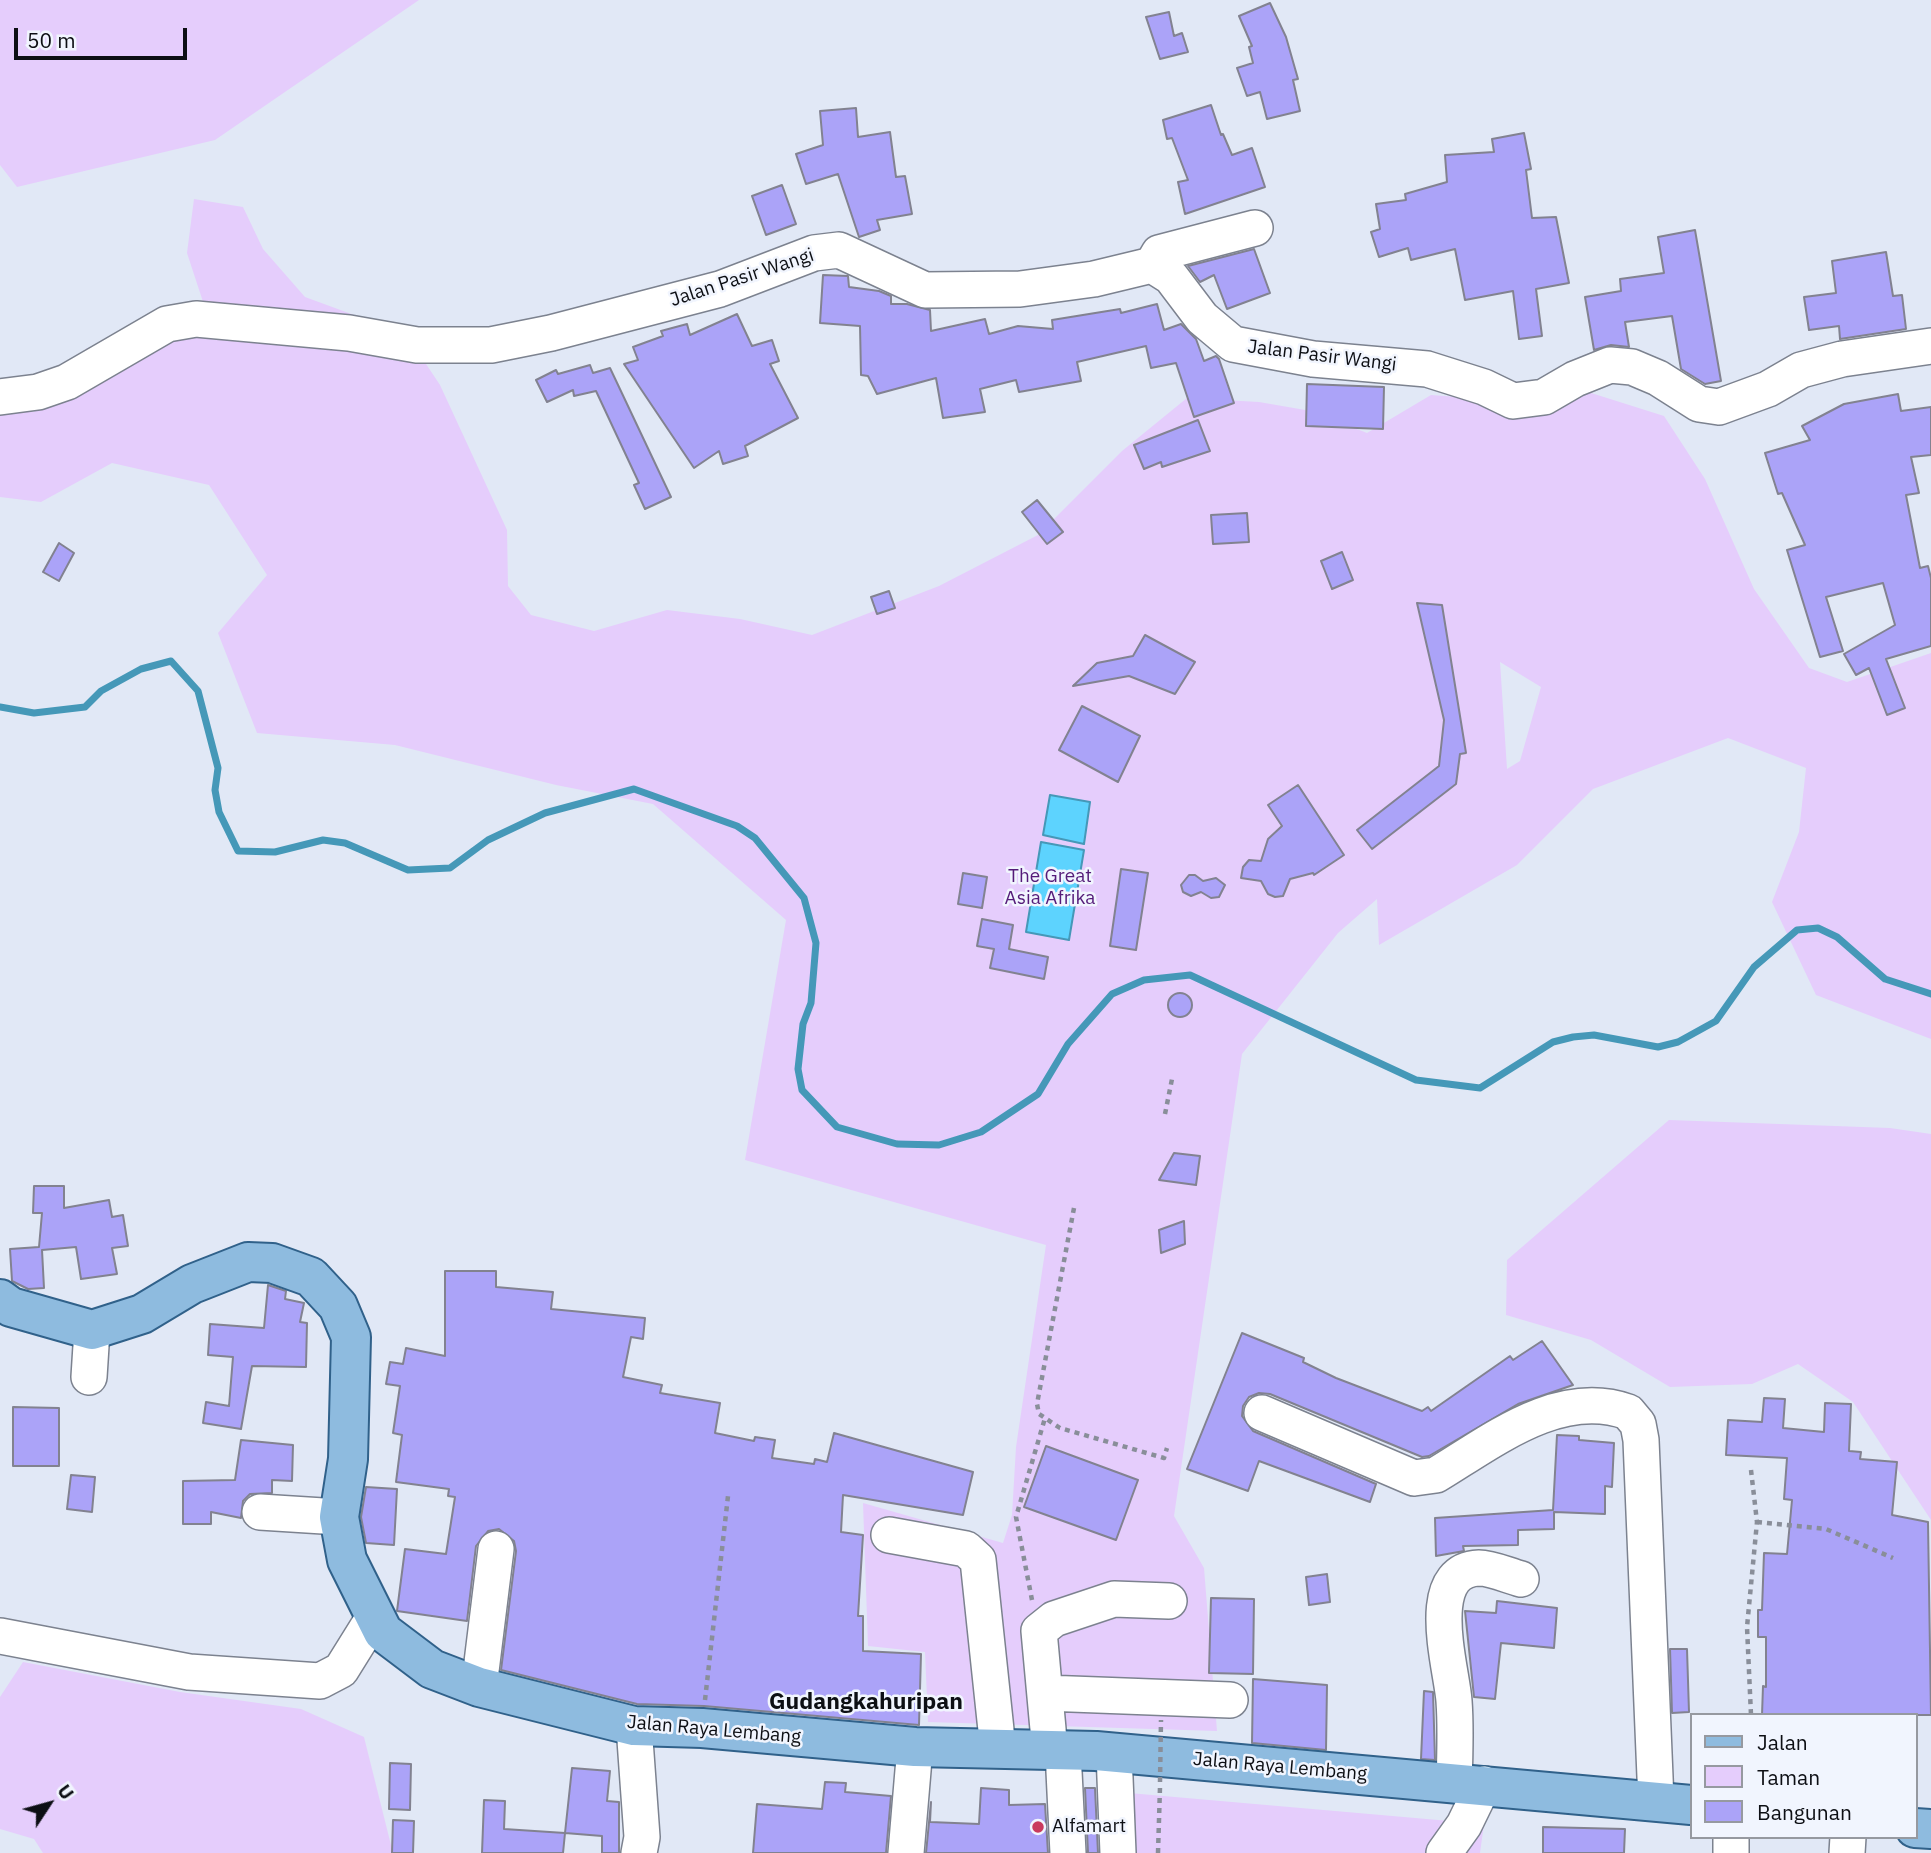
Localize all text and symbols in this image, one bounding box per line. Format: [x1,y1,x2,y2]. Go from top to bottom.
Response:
scale bar [18,14,191,58]
text: 50 m [27,26,76,54]
street label: Jalan Pasir Wangi [667,244,817,312]
street label: Jalan Pasir Wangi [1246,336,1398,376]
park label: The Great Asia Afrika [1005,866,1095,910]
district label: Gudangkahuripan [769,1688,963,1716]
street label: Jalan Raya Lembang [626,1711,802,1749]
legend [1689,1713,1917,1839]
text: Jalan [1757,1728,1808,1756]
street label: Jalan Raya Lembang [1192,1748,1368,1786]
text: Taman [1757,1763,1820,1791]
north arrow [14,1769,84,1839]
text: U [52,1779,80,1804]
text: Bangunan [1757,1798,1852,1826]
place label: Alfamart [1052,1816,1126,1838]
marker: Alfamart [1030,1819,1046,1835]

